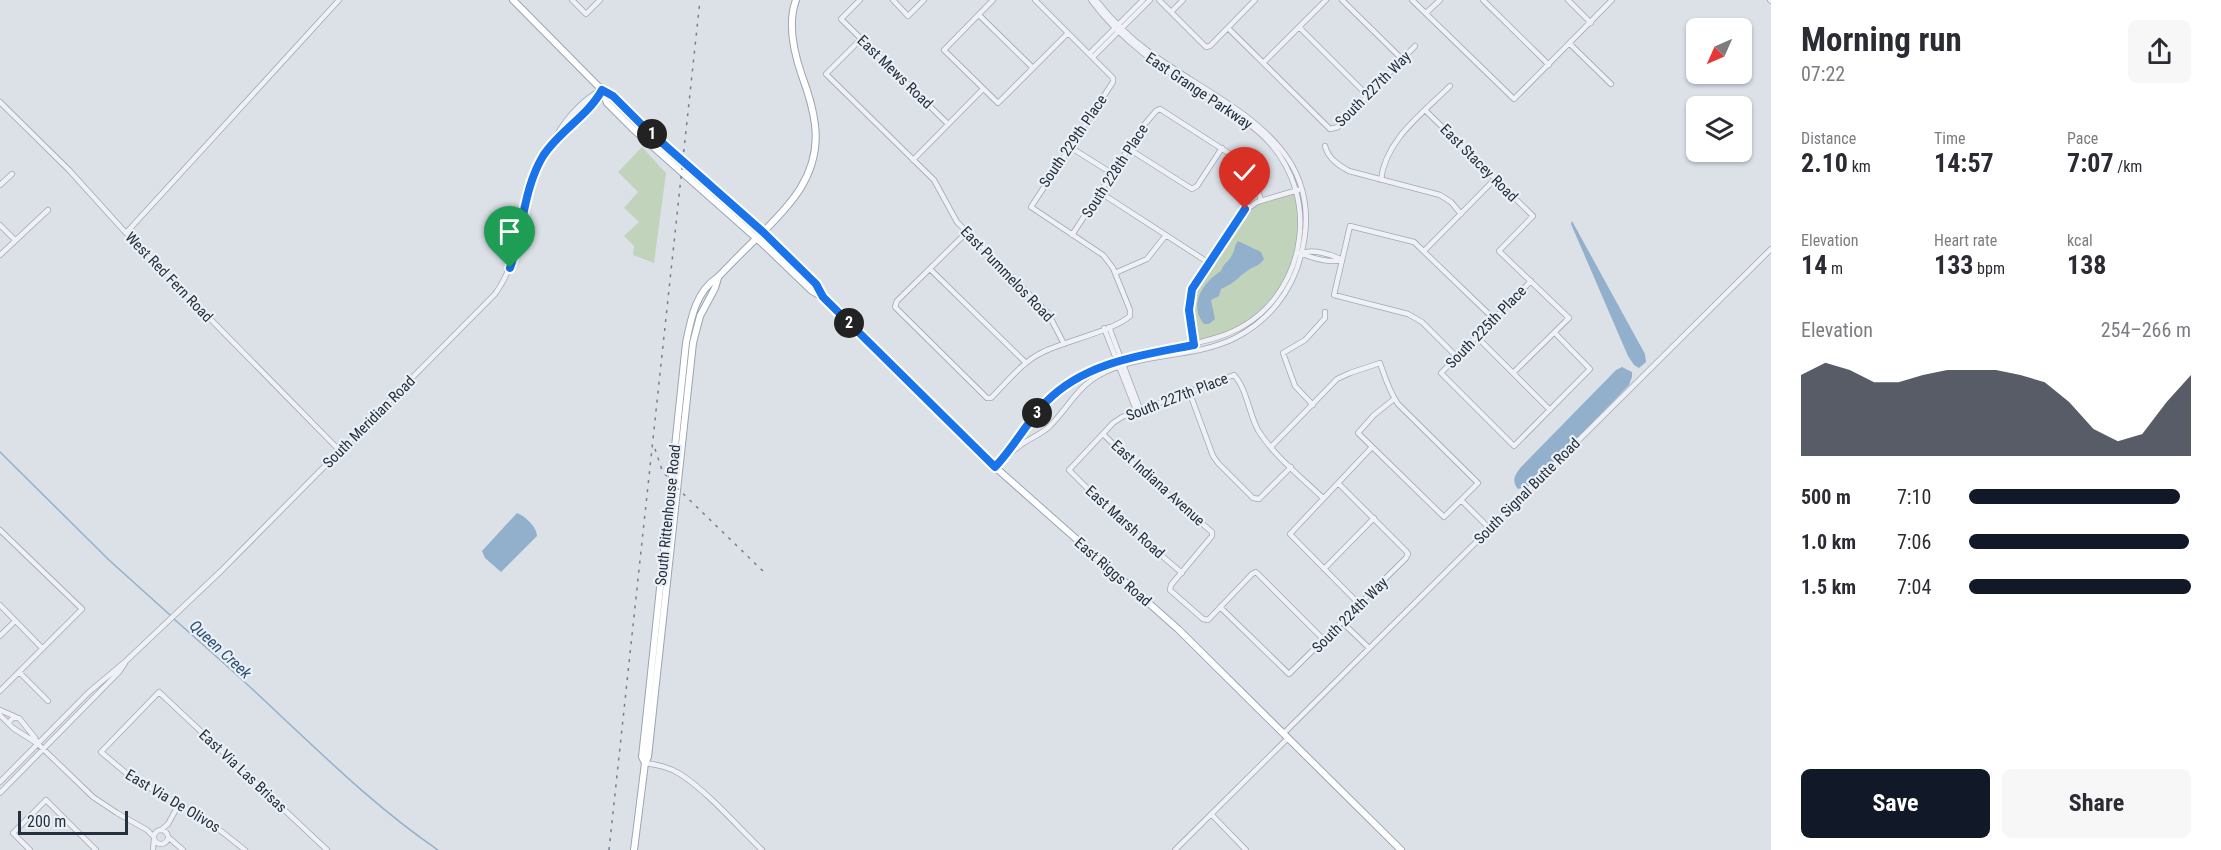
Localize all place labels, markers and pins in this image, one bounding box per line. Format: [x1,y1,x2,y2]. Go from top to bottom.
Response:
pin: 1 [637,119,667,149]
pin [1219,147,1270,209]
pin [484,206,535,268]
pin: 2 [834,308,864,338]
pin: 3 [1022,398,1052,428]

